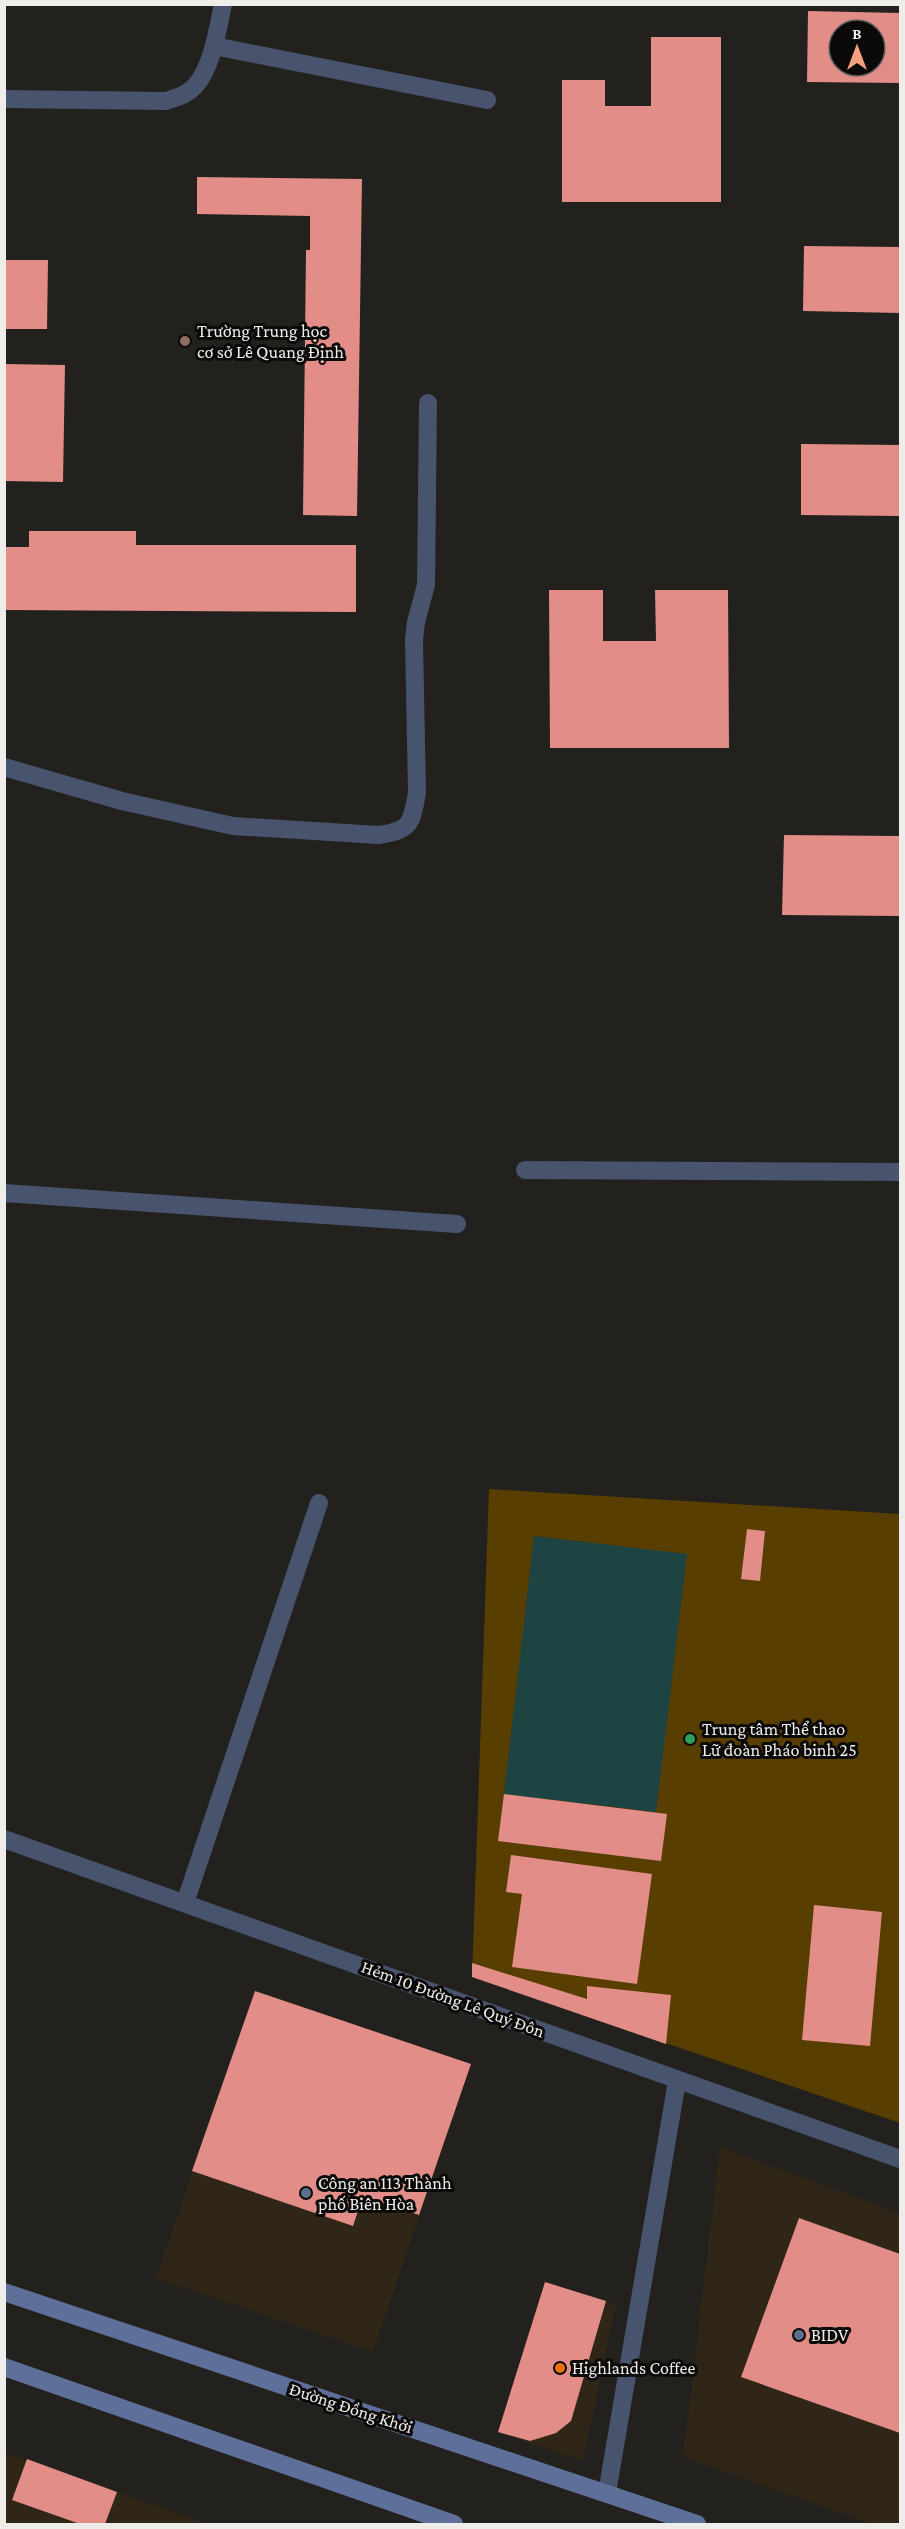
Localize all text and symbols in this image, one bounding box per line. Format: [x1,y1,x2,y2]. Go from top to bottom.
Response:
north arrow [827,18,887,78]
text: B [852,25,862,42]
place label: Trường Trung học cơ sở Lê Quang Định [197,321,344,362]
marker: Trường Trung học cơ sở Lê Quang Định [178,334,192,348]
place label: Trung tâm Thể thao Lữ đoàn Pháo binh 25 [702,1719,857,1760]
marker: Trung tâm Thể thao Lữ đoàn Pháo binh 25 [683,1732,697,1746]
street label: Hẻm 10 Đường Lê Quý Đôn [359,1957,548,2042]
place label: Công an 113 Thành phố Biên Hòa [318,2173,452,2214]
marker: Công an 113 Thành phố Biên Hòa [299,2186,313,2200]
place label: BIDV [811,2325,849,2345]
marker: BIDV [792,2328,806,2342]
place label: Highlands Coffee [572,2358,695,2378]
marker: Highlands Coffee [553,2361,567,2375]
street label: Đường Đồng Khởi [287,2379,415,2437]

